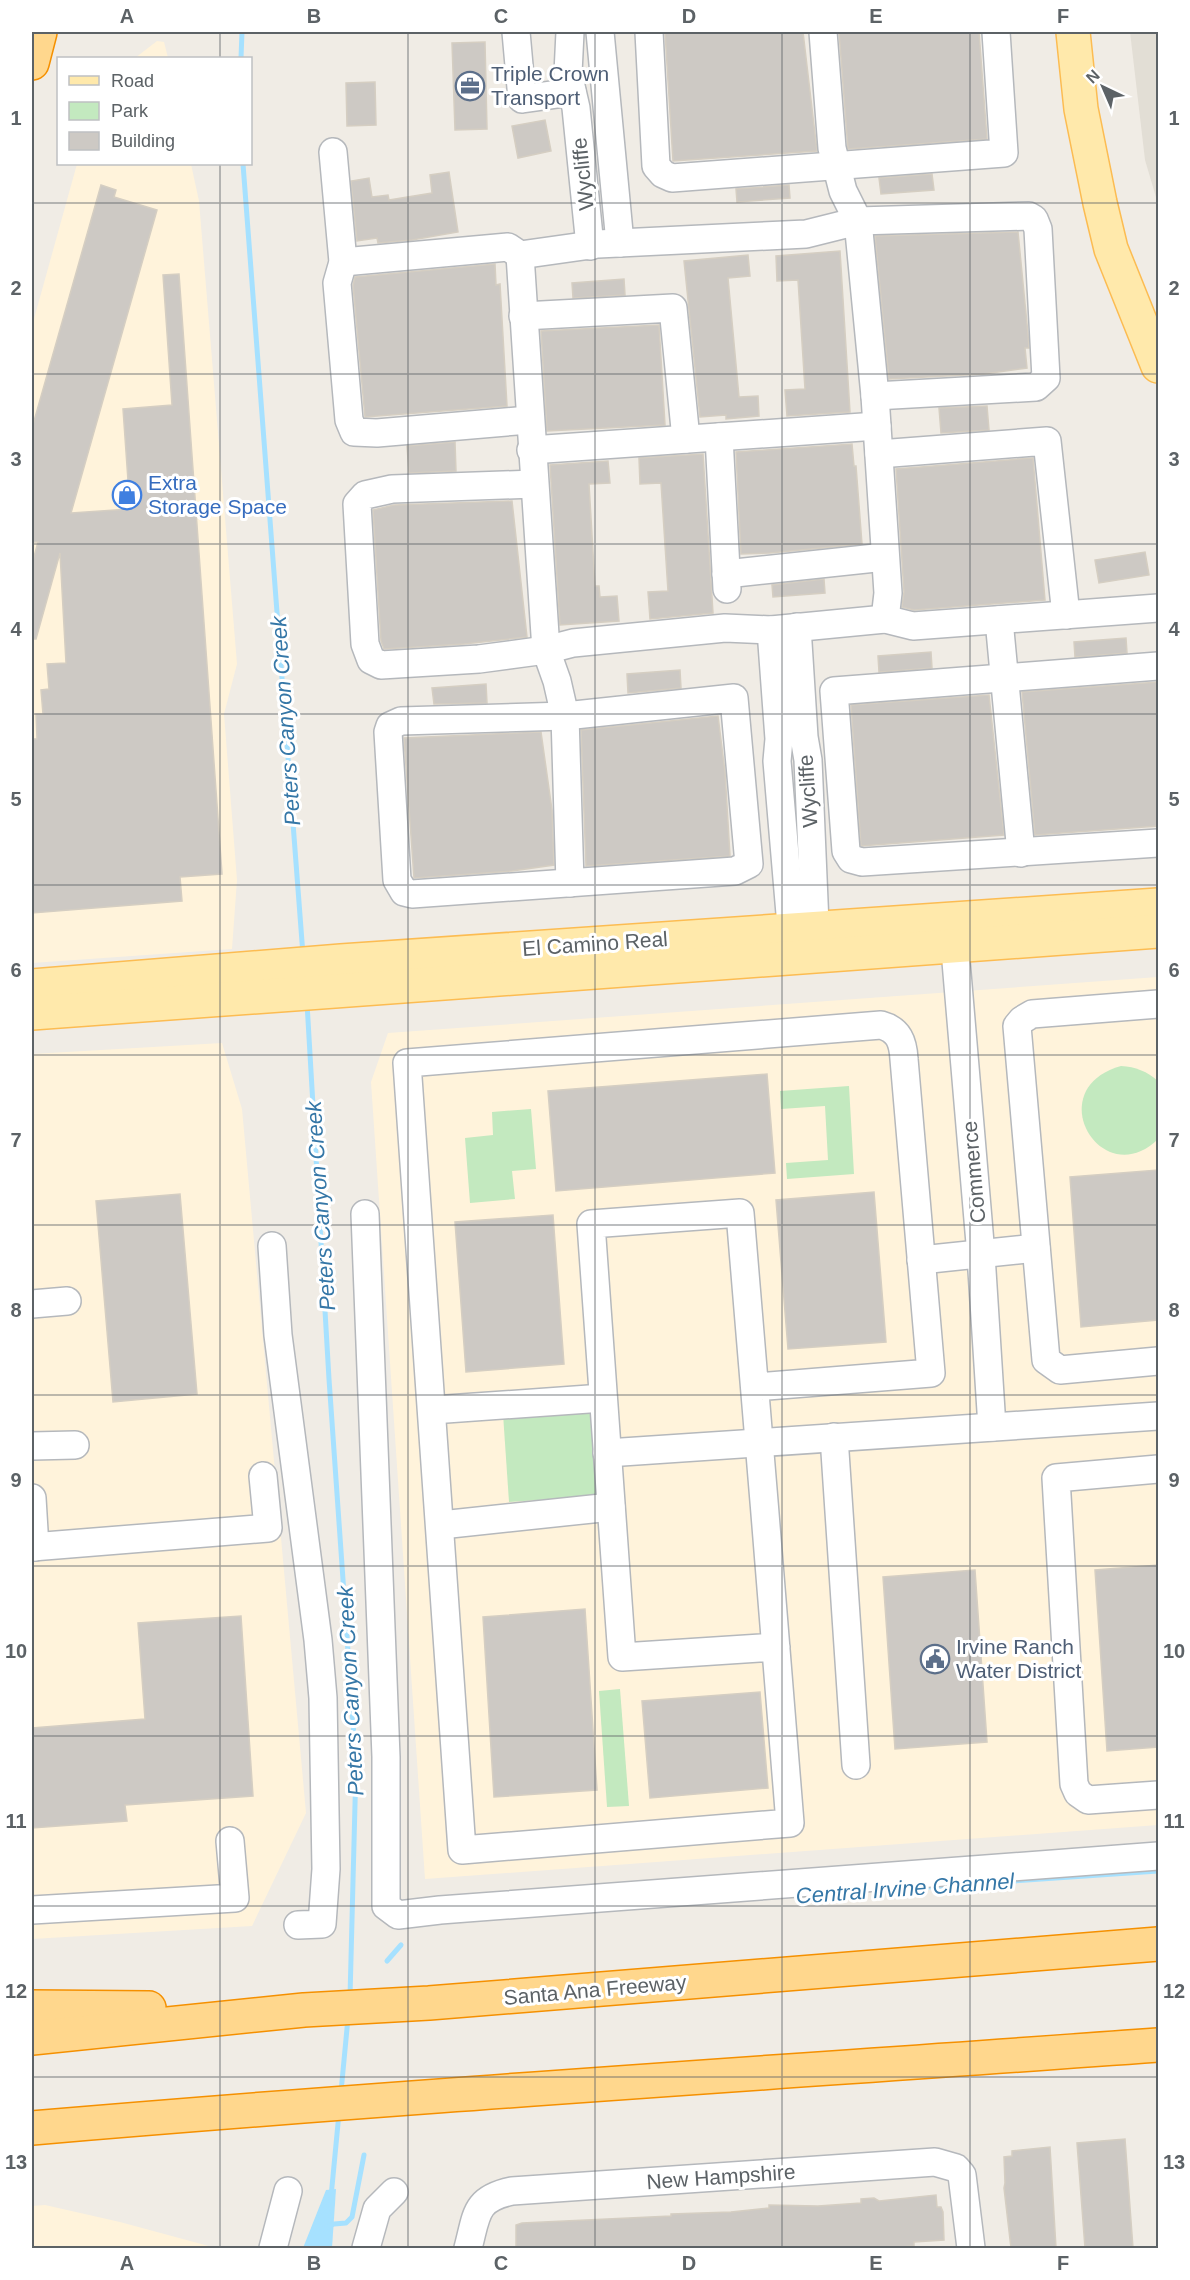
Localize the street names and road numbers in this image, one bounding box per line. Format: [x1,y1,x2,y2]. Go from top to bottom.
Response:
street label: Wycliffe [567,137,598,212]
street label: Wycliffe [793,754,822,828]
street label: El Camino Real [521,927,669,960]
street label: Commerce [958,1120,989,1224]
street label: Santa Ana Freeway [503,1970,688,2009]
street label: New Hampshire [646,2160,796,2193]

